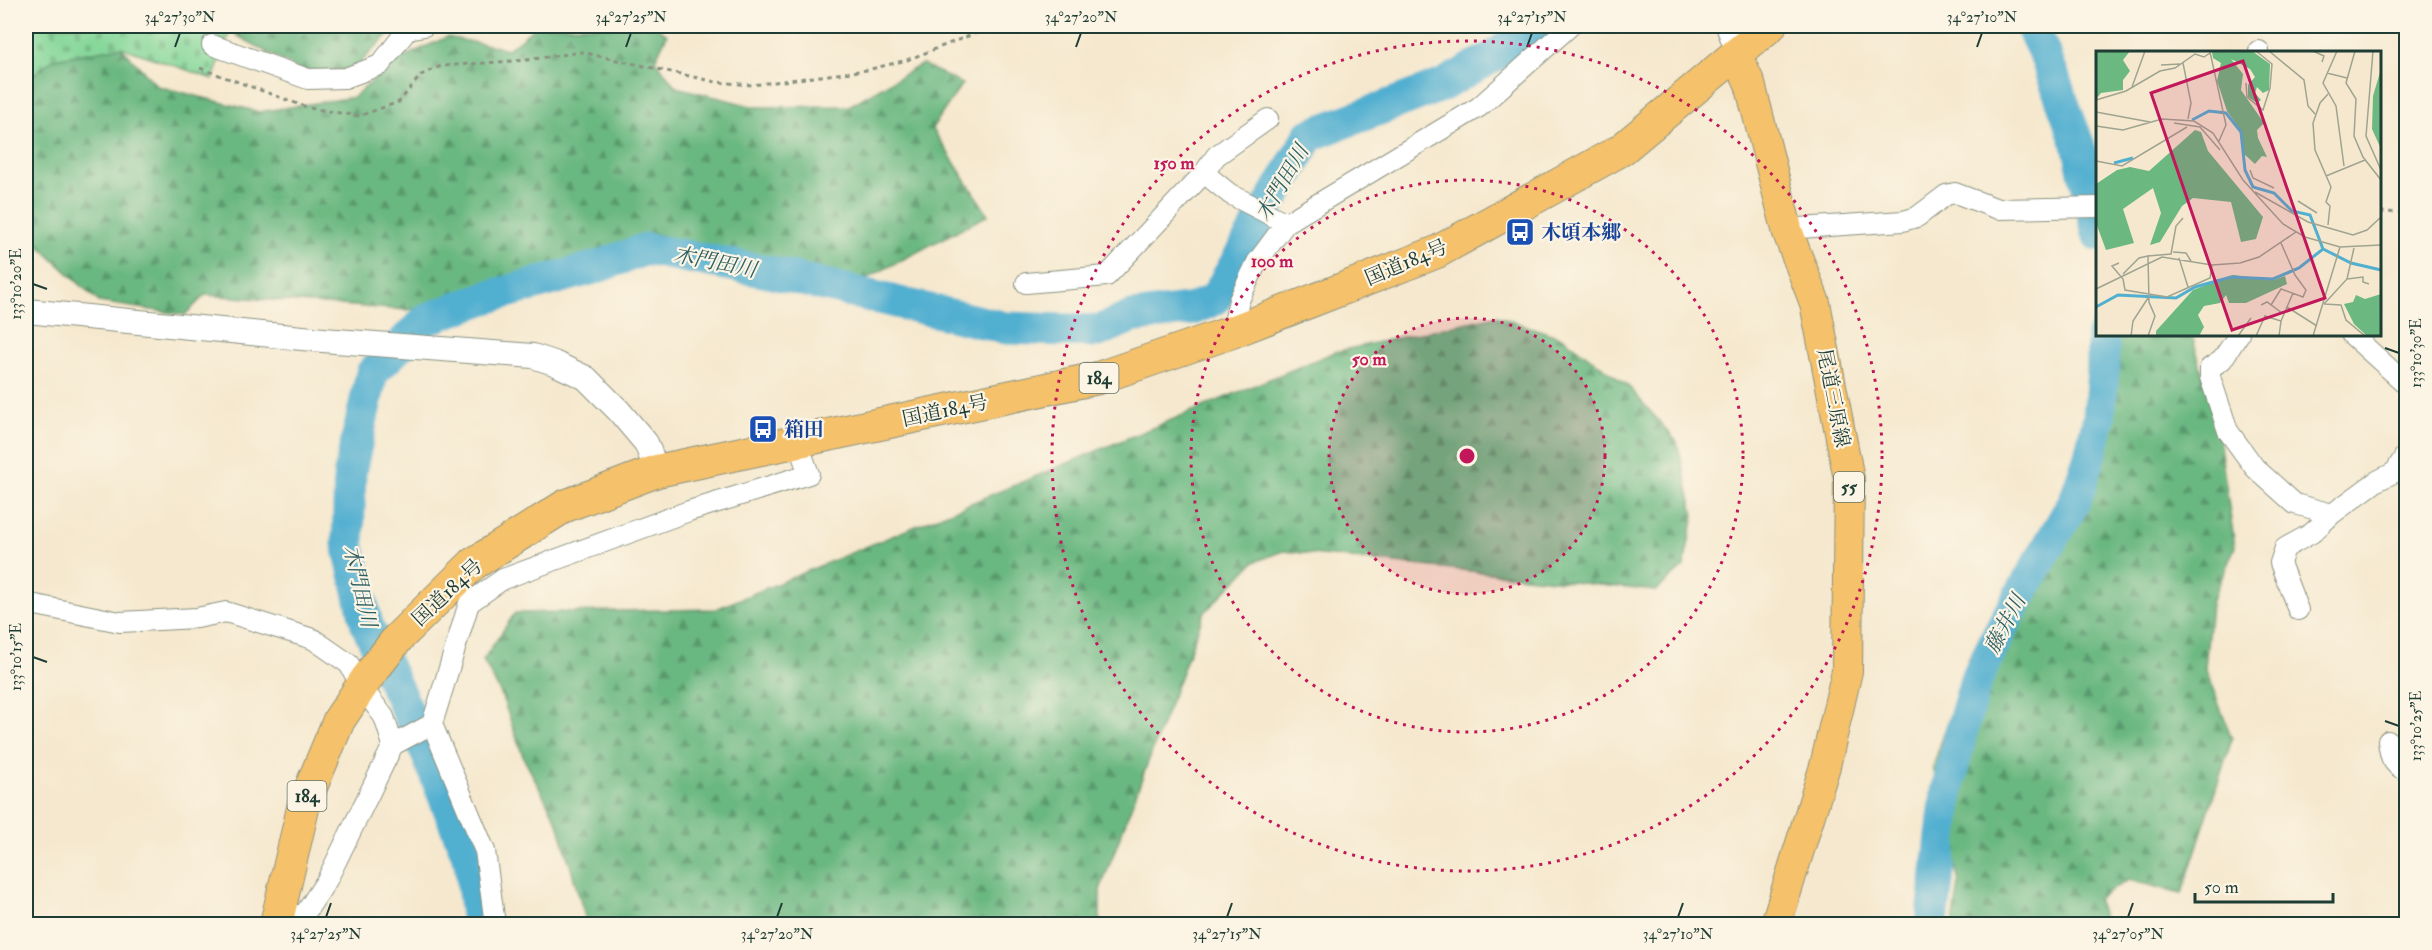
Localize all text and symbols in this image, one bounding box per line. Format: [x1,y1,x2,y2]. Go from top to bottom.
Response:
text: 34°27'30"N [145,8,216,27]
text: 34°27'25"N [595,8,667,27]
text: 34°27'20"N [1045,8,1118,27]
text: 34°27'15"N [1497,8,1567,27]
text: 34°27'10"N [1947,8,2018,27]
inset map [2096,51,2381,336]
water label: 木門田川 [1250,138,1316,226]
text: 150 m [1153,152,1196,175]
bus stop icon: 木頃本郷 [1504,216,1536,248]
place label: 木頃本郷 [1541,220,1622,245]
street label: 国道184号 [1361,234,1451,291]
water label: 木門田川 [671,241,761,284]
text: 133°10'20"E [7,248,26,320]
text: 100 m [1251,250,1294,273]
text: 133°10'30"E [2407,318,2426,388]
street label: 尾道三原線 [1812,347,1855,450]
text: 50 m [1352,348,1387,371]
road number: 184 [1080,363,1118,393]
street label: 国道184号 [900,389,990,432]
bus stop icon: 箱田 [747,413,779,445]
place label: 箱田 [784,417,824,442]
centre of rings [1457,446,1477,466]
road number: 55 [1834,472,1864,502]
water label: 木門田川 [337,542,383,632]
street label: 国道184号 [407,553,488,631]
water label: 藤井川 [1979,588,2033,658]
text: 133°10'15"E [7,623,26,691]
text: 133°10'25"E [2407,691,2426,761]
road number: 184 [288,781,326,811]
scale bar [2195,866,2333,904]
text: 50 m [2204,876,2239,899]
text: 34°27'25"N [290,925,362,944]
text: 34°27'20"N [741,925,814,944]
text: 34°27'15"N [1192,925,1262,944]
text: 34°27'10"N [1643,925,1714,944]
text: 34°27'05"N [2092,925,2164,944]

